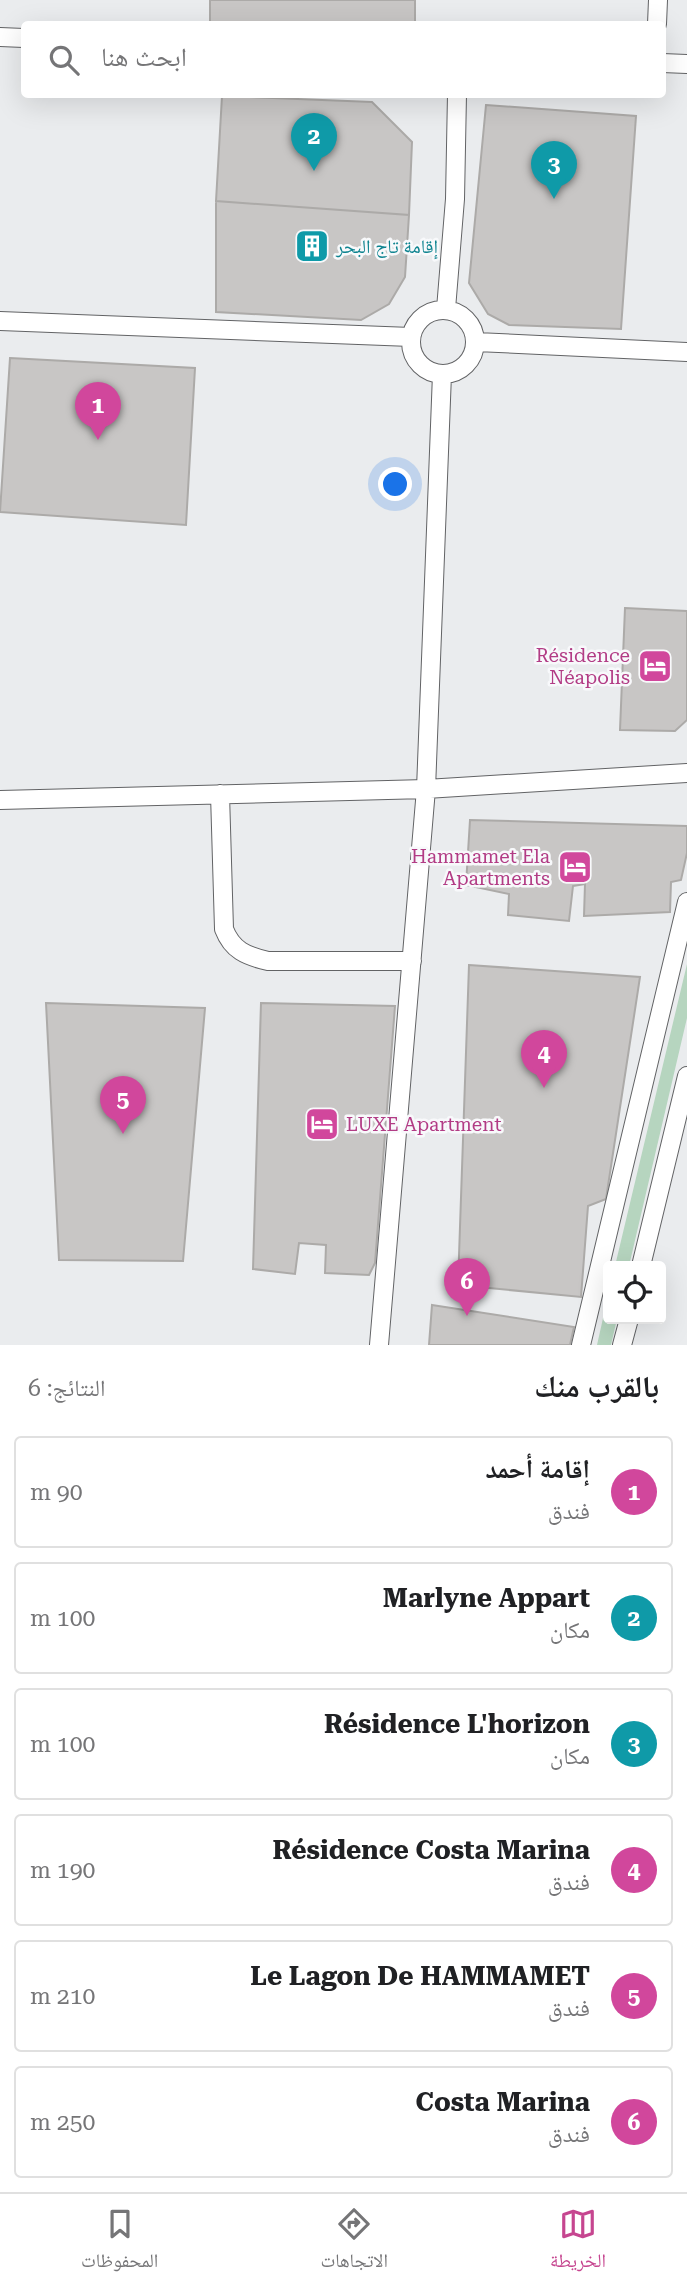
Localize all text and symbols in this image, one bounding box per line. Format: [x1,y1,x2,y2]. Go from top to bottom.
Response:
search box [21,21,666,98]
icon: search [45,41,83,79]
text: ابحث هنا [101,42,187,72]
pin: 2 [291,113,337,171]
pin: 3 [531,141,577,199]
building icon: إقامة تاج البحر [293,227,331,265]
place label: إقامة تاج البحر [335,235,438,260]
pin: 1 [75,382,121,440]
your location [378,467,412,501]
place label: Résidence Néapolis [536,644,630,689]
hotel icon: Résidence Néapolis [636,647,674,685]
place label: Hammamet Ela Apartments [411,845,551,890]
hotel icon: Hammamet Ela Apartments [556,848,594,886]
pin: 4 [521,1030,567,1088]
pin: 5 [100,1076,146,1134]
hotel icon: LUXE Apartment [303,1105,341,1143]
place label: LUXE Apartment [346,1113,502,1136]
pin: 6 [444,1258,490,1316]
map controls [603,1261,666,1324]
button: locate [603,1261,666,1324]
text: بالقرب منك [534,1369,659,1404]
text: النتائج: 6 [28,1375,105,1402]
text: إقامة أحمد [485,1454,590,1484]
text: 90 m [30,1479,83,1506]
text: 1 [628,1479,640,1506]
text: فندق [548,1498,590,1525]
text: Marlyne Appart [383,1583,590,1613]
text: 100 m [30,1605,95,1632]
text: 2 [628,1605,640,1632]
text: مكان [550,1617,590,1644]
text: Résidence L'horizon [324,1709,590,1739]
text: 100 m [30,1731,95,1758]
text: 3 [628,1731,640,1758]
text: مكان [550,1743,590,1770]
text: Résidence Costa Marina [272,1835,590,1865]
text: 190 m [30,1857,95,1884]
text: 4 [628,1857,640,1884]
text: فندق [548,1869,590,1896]
text: Le Lagon De HAMMAMET [250,1961,590,1991]
text: 210 m [30,1983,95,2010]
text: 5 [628,1983,640,2010]
text: فندق [548,1995,590,2022]
text: Costa Marina [415,2087,590,2117]
text: 250 m [30,2109,95,2136]
text: 6 [628,2109,640,2136]
text: فندق [548,2121,590,2148]
tab: المحفوظات [81,2205,158,2279]
tab: الاتجاهات [320,2205,388,2279]
tab: الخريطة [550,2205,606,2279]

